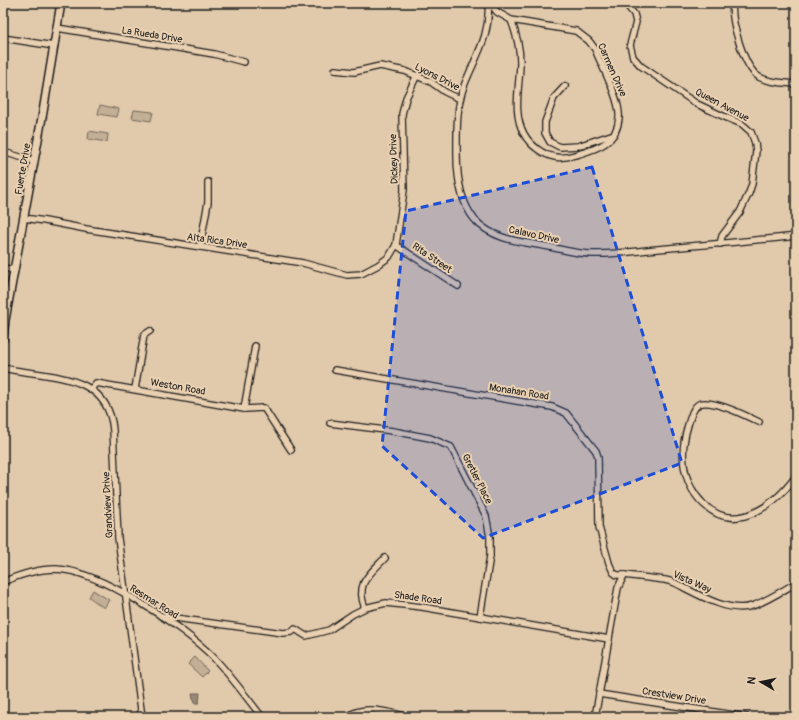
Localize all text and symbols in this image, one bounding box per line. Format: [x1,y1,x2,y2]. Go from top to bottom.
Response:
street label: La Rueda Drive [121,24,183,46]
street label: Carmen Drive [595,41,629,99]
street label: Lyons Drive [413,61,461,93]
street label: Queen Avenue [693,86,751,124]
street label: Dickey Drive [387,134,401,184]
street label: Fuerte Drive [13,142,33,196]
street label: Calavo Drive [508,224,560,246]
street label: Alta Rica Drive [186,231,248,251]
street label: Rita Street [410,240,455,276]
street label: Weston Road [149,376,207,398]
street label: Monahan Road [488,381,550,403]
street label: Gretler Place [459,452,495,506]
street label: Grandview Drive [100,471,116,539]
street label: Vista Way [671,568,714,596]
street label: Resmar Road [127,582,181,622]
street label: Shade Road [393,589,443,607]
north arrow [741,662,781,702]
text: N [745,675,759,685]
street label: Crestview Drive [641,685,707,707]

